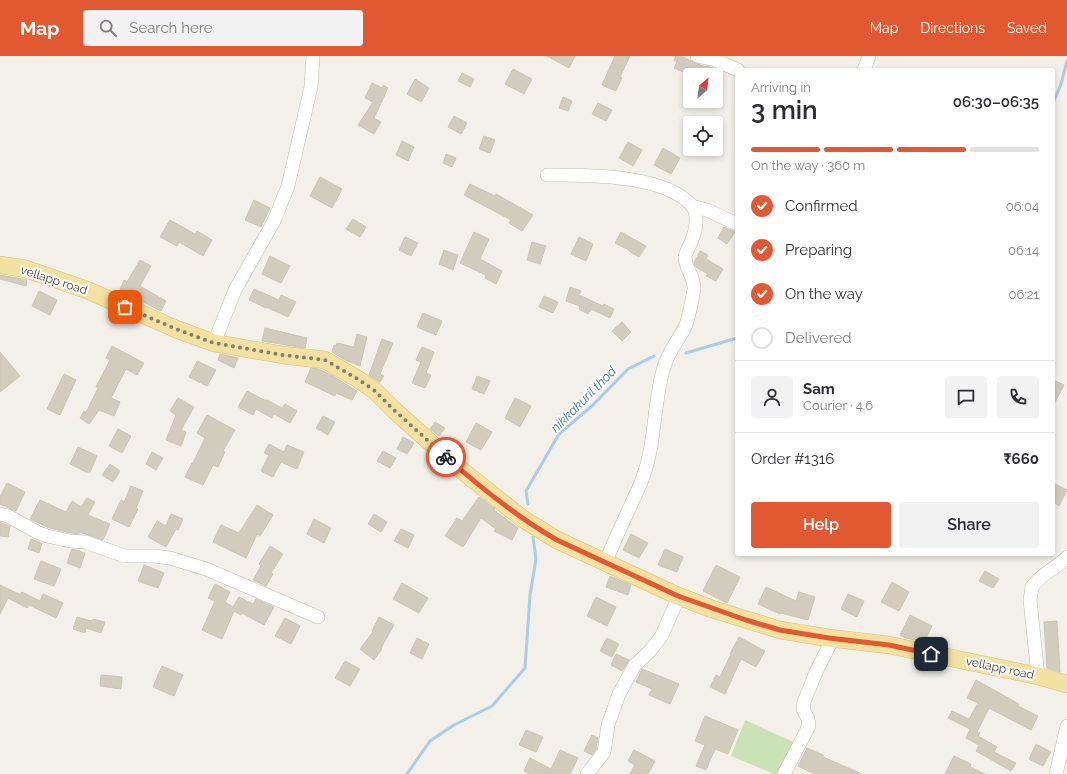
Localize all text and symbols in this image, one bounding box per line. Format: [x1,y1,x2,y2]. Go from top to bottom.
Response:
search box [83,10,363,46]
text: Map [20,17,59,39]
icon: search [97,17,119,39]
text: Search here [129,19,213,37]
text: Map [870,20,898,36]
text: Directions [920,20,985,36]
text: Saved [1007,20,1047,36]
north arrow [683,68,723,108]
map controls [683,68,723,156]
text: Arriving in [751,80,811,95]
text: 06:30–06:35 [953,93,1039,111]
text: 3 min [751,95,818,125]
button: locate [683,116,723,156]
text: On the way · 360 m [751,158,865,173]
icon: check [751,195,773,217]
text: Confirmed [785,197,858,215]
text: 06:04 [1006,199,1039,214]
icon: check [751,239,773,261]
text: Preparing [785,241,852,259]
text: 06:14 [1008,243,1039,258]
street label: vellapp road [19,263,89,297]
icon: check [751,283,773,305]
text: On the way [785,285,863,303]
text: 06:21 [1008,287,1039,302]
pin [108,290,142,324]
icon: bag [114,296,136,318]
text: Delivered [785,329,852,347]
water label: nikkakuril thod [548,363,619,435]
button: person [751,376,793,418]
button: chat [945,376,987,418]
button: phone [997,376,1039,418]
text: Sam [803,380,835,398]
text: Courier · 4.6 [803,398,873,413]
courier [426,437,466,477]
icon: bike [435,446,457,468]
text: Order #1316 [751,450,834,468]
text: ₹660 [1004,450,1039,468]
button: Help [751,502,891,548]
button: Share [899,502,1039,548]
pin [914,637,948,671]
icon: home [920,643,942,665]
street label: vellapp road [965,654,1035,682]

